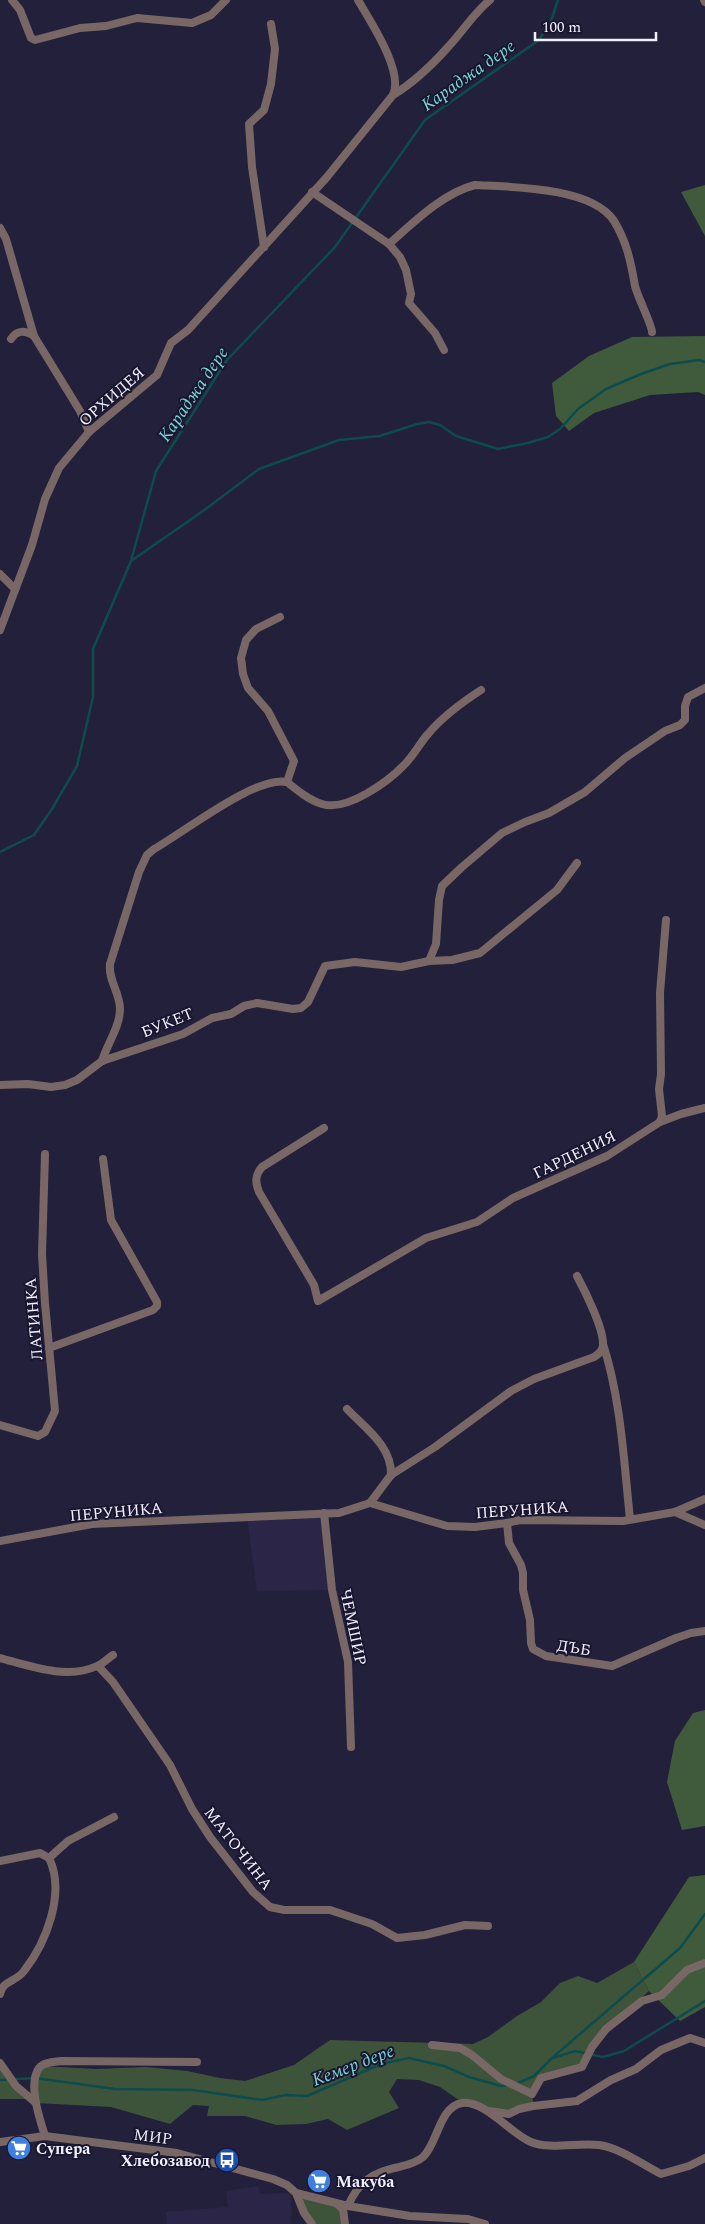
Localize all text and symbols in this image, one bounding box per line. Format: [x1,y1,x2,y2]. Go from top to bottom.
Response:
scale bar [535,10,656,42]
text: 100 m [542,16,581,39]
water label: Караджа дере [416,33,521,118]
water label: Караджа дере [151,341,235,447]
street label: ОРХИДЕЯ [73,361,150,432]
street label: БУКЕТ [138,1001,197,1044]
street label: ГАРДЕНИЯ [529,1124,620,1185]
street label: ЛАТИНКА [18,1277,50,1361]
street label: ПЕРУНИКА [475,1495,569,1525]
street label: ПЕРУНИКА [69,1496,164,1528]
street label: ЧЕМШИР [333,1587,373,1668]
street label: ДЪБ [555,1633,592,1662]
street label: МАТОЧИНА [198,1802,279,1895]
water label: Кемер дере [308,2037,398,2094]
street label: МИР [132,2123,174,2151]
supermarket icon: Супера [6,2135,32,2161]
place label: Супера [36,2137,91,2161]
bus stop icon: Хлебозавод [214,2147,240,2173]
place label: Хлебозавод [121,2149,210,2173]
supermarket icon: Макуба [306,2168,332,2194]
place label: Макуба [336,2170,395,2194]

